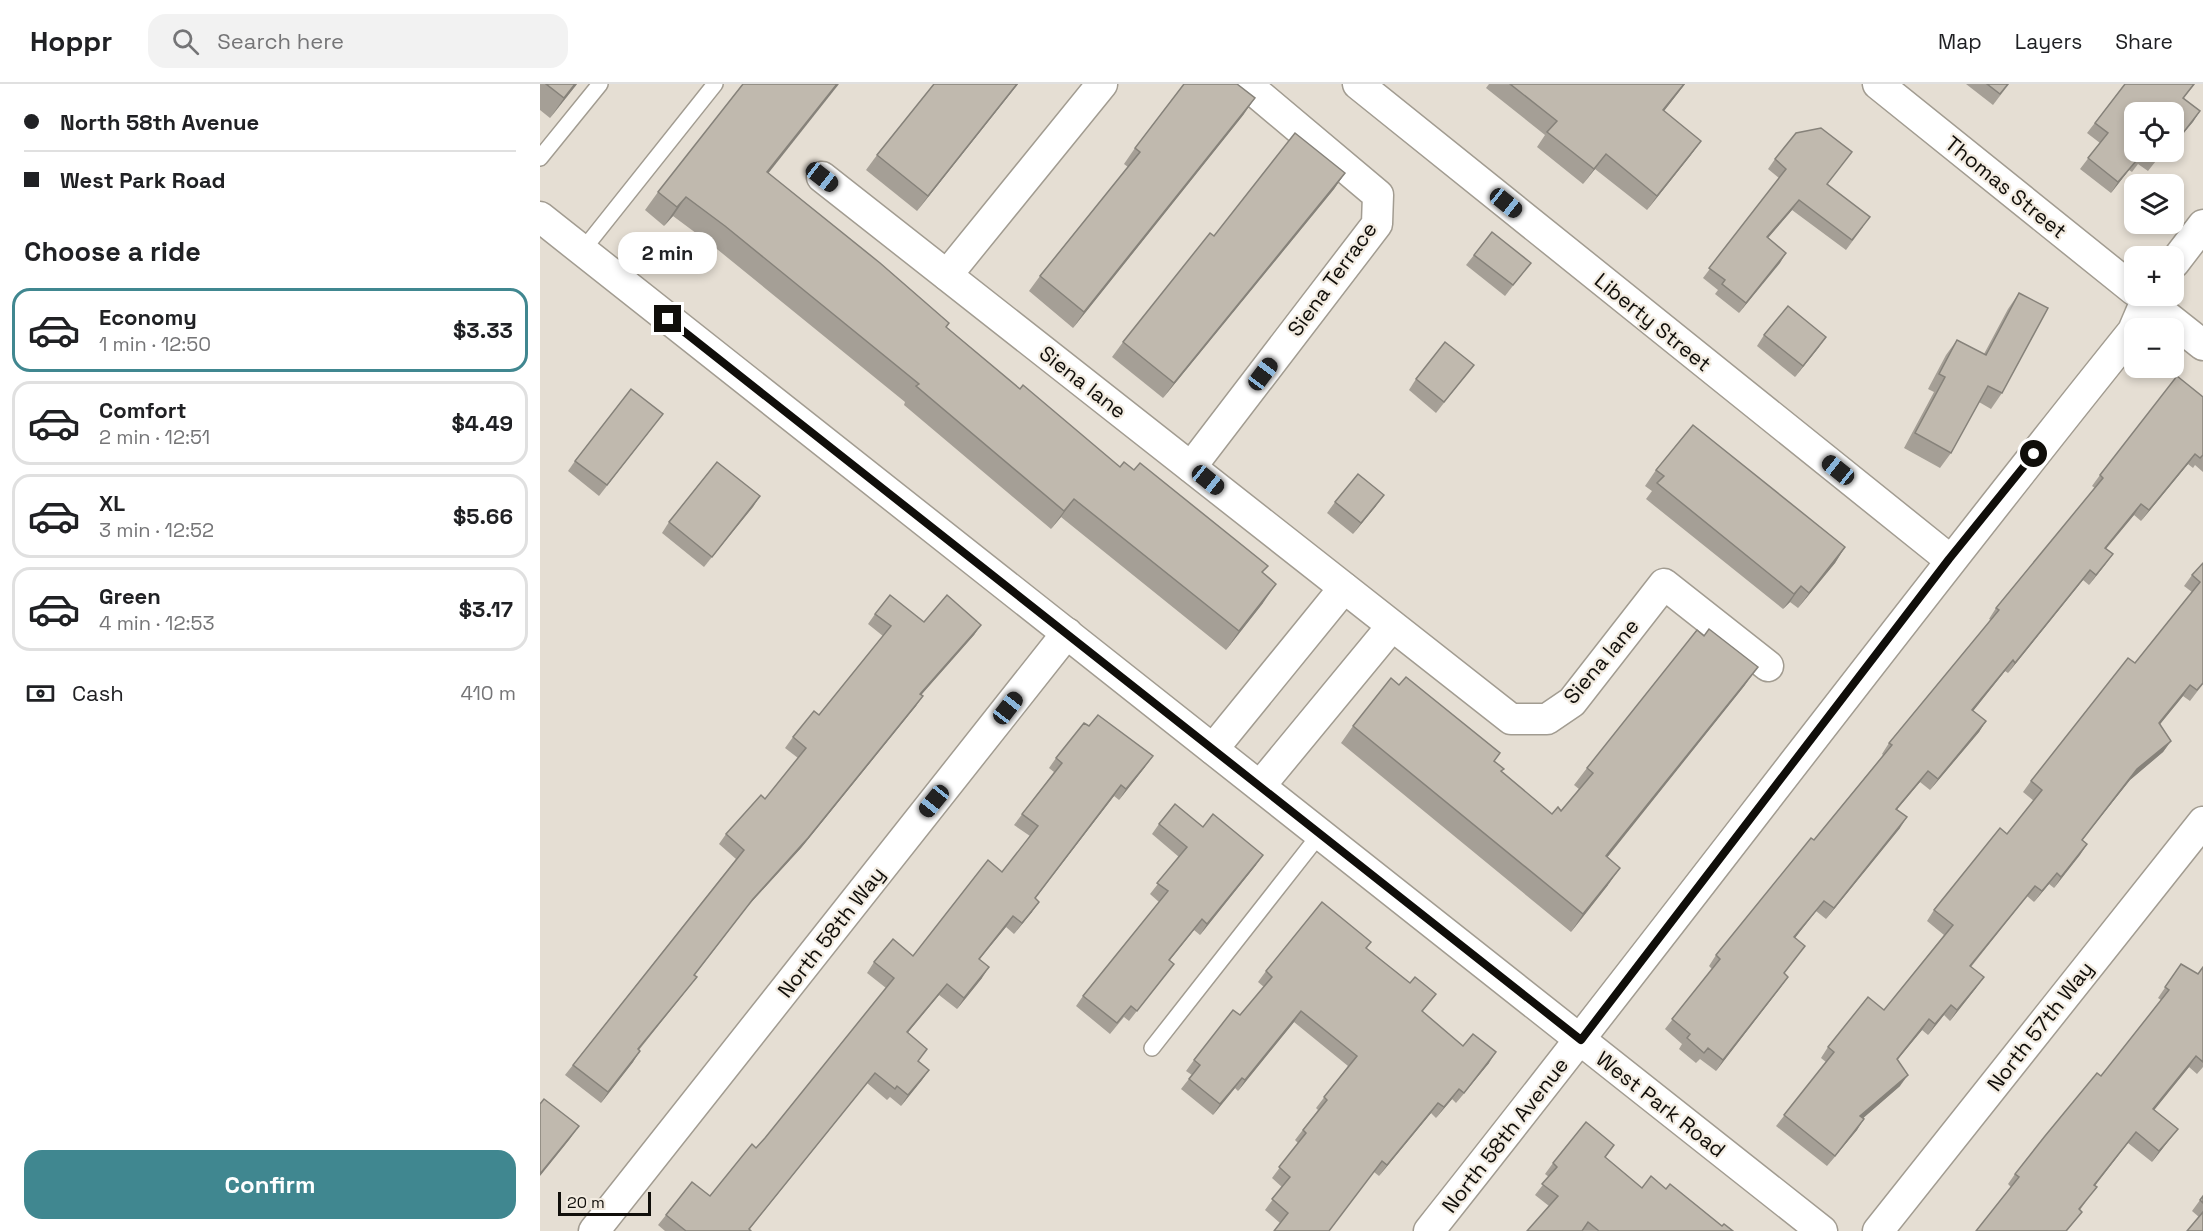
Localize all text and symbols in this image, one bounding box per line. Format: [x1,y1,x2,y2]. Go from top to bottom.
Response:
search box [148,14,568,68]
text: Hoppr [30,23,112,59]
icon: search [169,25,202,58]
text: Search here [217,27,344,55]
text: Map [1938,28,1982,55]
text: Layers [2015,28,2082,55]
text: Share [2115,28,2173,55]
map controls [2124,102,2184,378]
button: locate [2124,102,2184,162]
text: North 58th Avenue [60,108,259,136]
street label: Thomas Street [1940,130,2072,244]
car [802,159,842,195]
text: West Park Road [60,166,226,194]
button: layers [2124,174,2184,234]
car [1486,185,1526,221]
street label: Siena Terrace [1281,216,1383,342]
callout: 2 min [618,232,718,274]
text: Choose a ride [24,234,201,269]
text: 2 min [642,240,693,266]
button: + [2124,246,2184,306]
street label: Liberty Street [1589,267,1717,377]
icon: car [27,303,81,357]
text: Economy [99,303,197,331]
route end [654,305,681,332]
text: $3.33 [453,316,513,344]
button: − [2124,318,2184,378]
text: 1 min · 12:50 [99,331,211,357]
street label: Siena lane [1034,340,1132,424]
car [1245,354,1281,394]
icon: car [27,396,81,450]
text: Comfort [99,396,187,424]
text: $4.49 [452,409,513,437]
text: 2 min · 12:51 [99,424,210,450]
route start [2020,440,2047,467]
car [1818,452,1858,488]
car [1188,462,1228,498]
icon: car [27,489,81,543]
text: XL [99,489,125,517]
text: $5.66 [453,502,513,530]
text: 3 min · 12:52 [99,517,214,543]
icon: car [27,582,81,636]
text: Green [99,582,161,610]
text: $3.17 [459,595,513,623]
text: 4 min · 12:53 [99,610,215,636]
street label: Siena lane [1557,613,1645,709]
icon: cash [24,677,57,710]
text: Cash [72,679,124,707]
text: 410 m [460,680,516,706]
car [990,688,1026,728]
car [916,781,952,821]
street label: North 58th Way [771,861,891,1003]
street label: North 57th Way [1981,956,2099,1096]
street label: West Park Road [1591,1045,1731,1163]
street label: North 58th Avenue [1436,1052,1574,1218]
button: Confirm [24,1150,516,1219]
scale bar [558,1189,651,1216]
text: 20 m [567,1192,605,1213]

